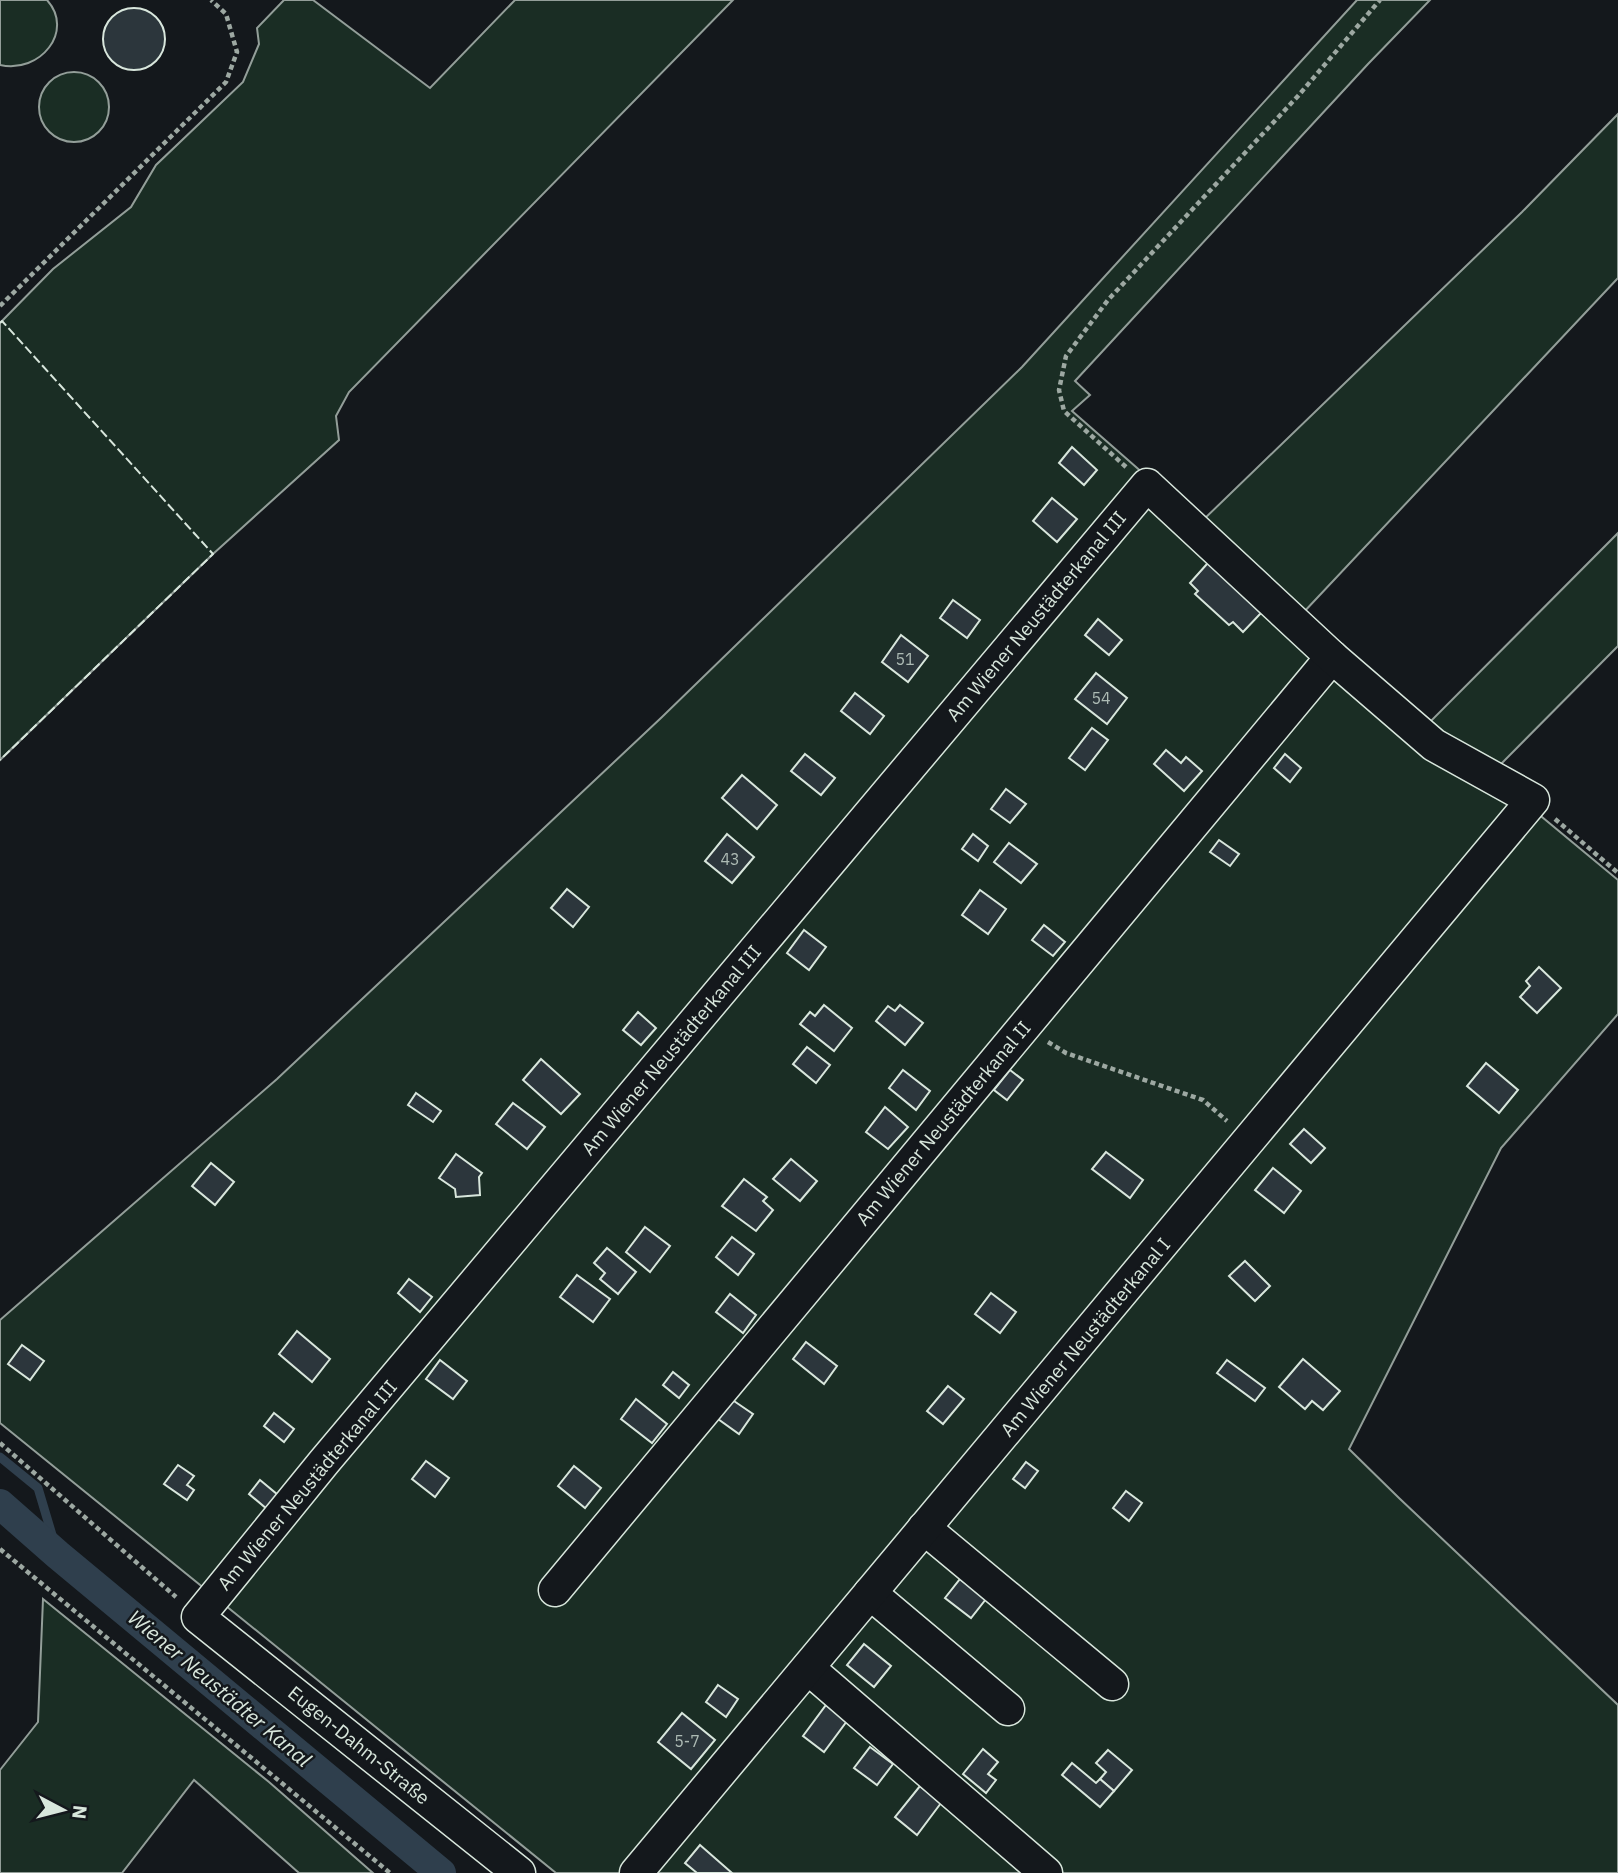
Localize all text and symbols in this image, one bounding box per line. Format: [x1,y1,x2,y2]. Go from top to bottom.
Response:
street label: Am Wiener Neustädterkanal III [941,506,1131,726]
house number: 51 [895,649,915,669]
house number: 54 [1091,688,1111,708]
house number: 43 [720,849,740,869]
street label: Am Wiener Neustädterkanal III [576,940,766,1160]
street label: Am Wiener Neustädterkanal II [850,1016,1036,1230]
street label: Am Wiener Neustädterkanal I [995,1233,1175,1441]
street label: Am Wiener Neustädterkanal III [212,1375,402,1595]
water label: Wiener Neustädter Kanal [123,1603,318,1773]
street label: Eugen-Dahm-Straße [283,1680,435,1810]
house number: 5-7 [674,1731,700,1751]
north arrow [28,1775,98,1845]
text: N [67,1804,93,1820]

